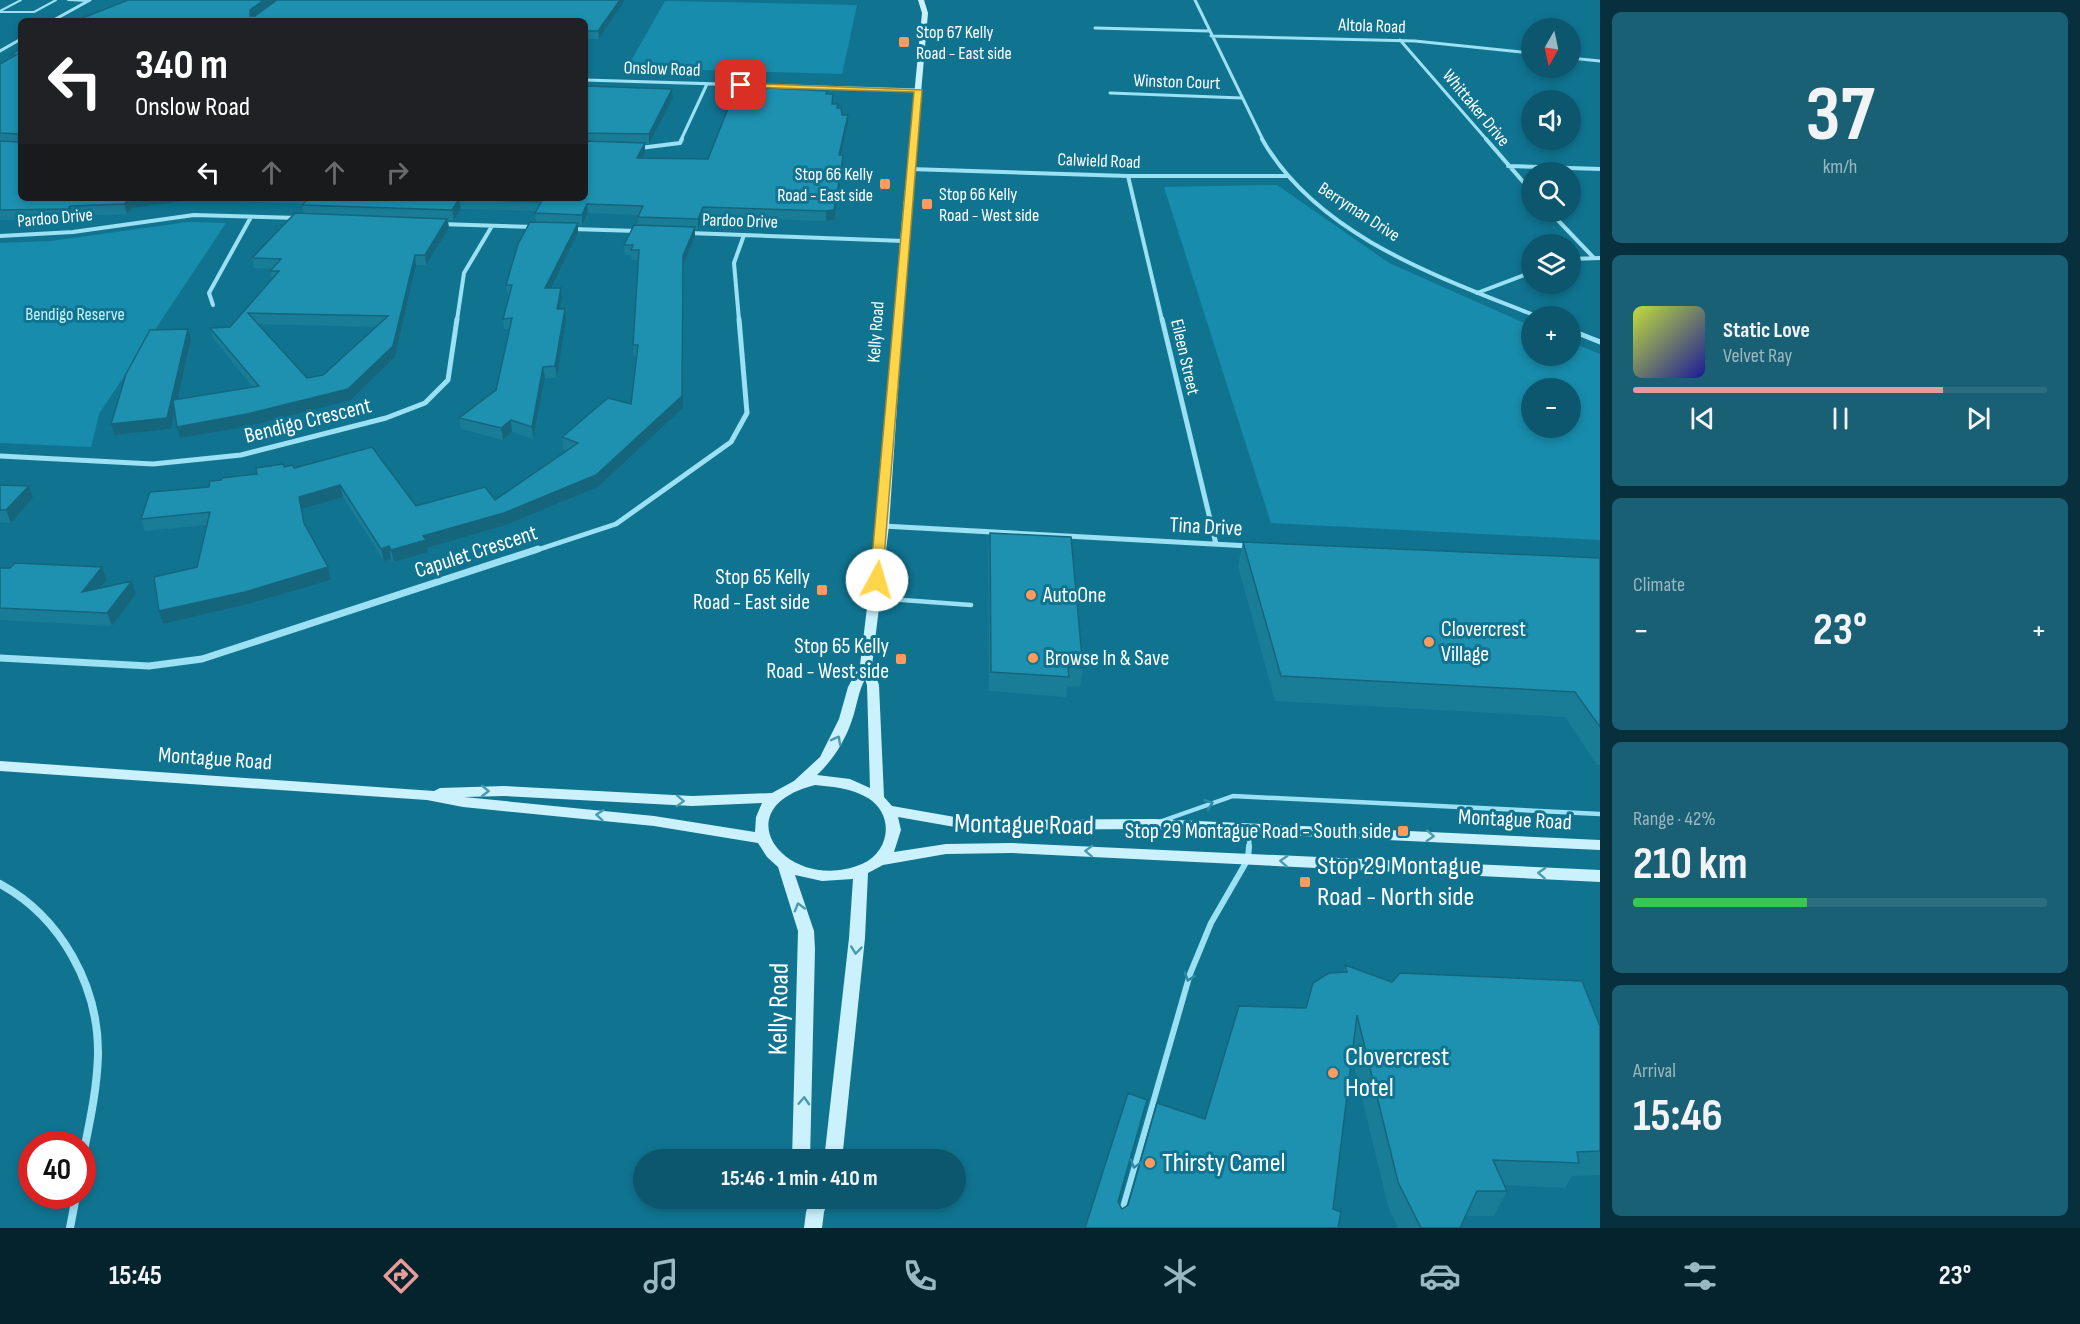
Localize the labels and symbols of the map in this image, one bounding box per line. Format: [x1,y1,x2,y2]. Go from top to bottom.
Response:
street label: Altola Road [1337,14,1406,38]
north arrow [1521,18,1581,78]
place label: Stop 67 Kelly Road - East side [916,22,1012,64]
marker: Stop 67 Kelly Road - East side [897,35,911,49]
street label: Onslow Road [623,57,701,81]
pin [715,59,766,110]
street label: Whittaker Drive [1438,65,1514,151]
street label: Winston Court [1133,70,1221,94]
street label: Calwield Road [1057,149,1141,173]
place label: Stop 66 Kelly Road - East side [777,164,873,206]
marker: Stop 66 Kelly Road - East side [878,177,892,191]
street label: Berryman Drive [1314,178,1404,246]
place label: Stop 66 Kelly Road - West side [939,184,1039,226]
marker: Stop 66 Kelly Road - West side [920,197,934,211]
street label: Pardoo Drive [16,204,94,232]
street label: Pardoo Drive [702,209,778,233]
street label: Kelly Road [863,301,889,363]
park label: Bendigo Reserve [25,304,125,325]
street label: Eileen Street [1166,317,1204,397]
street label: Bendigo Crescent [242,392,374,450]
street label: Tina Drive [1169,512,1243,542]
street label: Capulet Crescent [411,519,541,585]
position arrow [845,548,909,612]
place label: Stop 65 Kelly Road - East side [693,564,811,616]
place label: AutoOne [1042,582,1106,609]
marker: Stop 65 Kelly Road - East side [815,583,829,597]
marker: AutoOne [1024,588,1038,602]
place label: Clovercrest Village [1441,616,1526,668]
place label: Stop 65 Kelly Road - West side [766,633,890,685]
marker: Clovercrest Village [1422,635,1436,649]
place label: Browse In & Save [1045,645,1169,672]
marker: Browse In & Save [1026,651,1040,665]
marker: Stop 65 Kelly Road - West side [894,652,908,666]
one-way arrow [830,736,841,746]
street label: Montague Road [157,742,273,776]
one-way arrow [481,784,490,797]
one-way arrow [675,795,684,807]
one-way arrow [1203,799,1214,812]
street label: Montague Road [1457,804,1573,836]
street label: Montague Road [954,808,1094,842]
one-way arrow [596,809,605,822]
place label: Stop 29 Montague Road - South side [1125,818,1391,845]
marker: Stop 29 Montague Road - South side [1396,824,1410,838]
one-way arrow [1426,830,1435,843]
one-way arrow [1085,844,1094,857]
place label: Stop 29 Montague Road - North side [1317,850,1481,913]
one-way arrow [1279,854,1288,867]
one-way arrow [1537,867,1546,880]
marker: Stop 29 Montague Road - North side [1298,875,1312,889]
one-way arrow [794,902,806,913]
one-way arrow [850,946,862,955]
street label: Kelly Road [762,963,796,1055]
one-way arrow [1184,971,1197,982]
place label: Clovercrest Hotel [1345,1041,1449,1104]
marker: Clovercrest Hotel [1326,1066,1340,1080]
one-way arrow [798,1097,811,1106]
speed limit sign: 40 [18,1131,96,1209]
place label: Thirsty Camel [1162,1147,1286,1179]
marker: Thirsty Camel [1143,1156,1157,1170]
one-way arrow [1130,1159,1142,1169]

